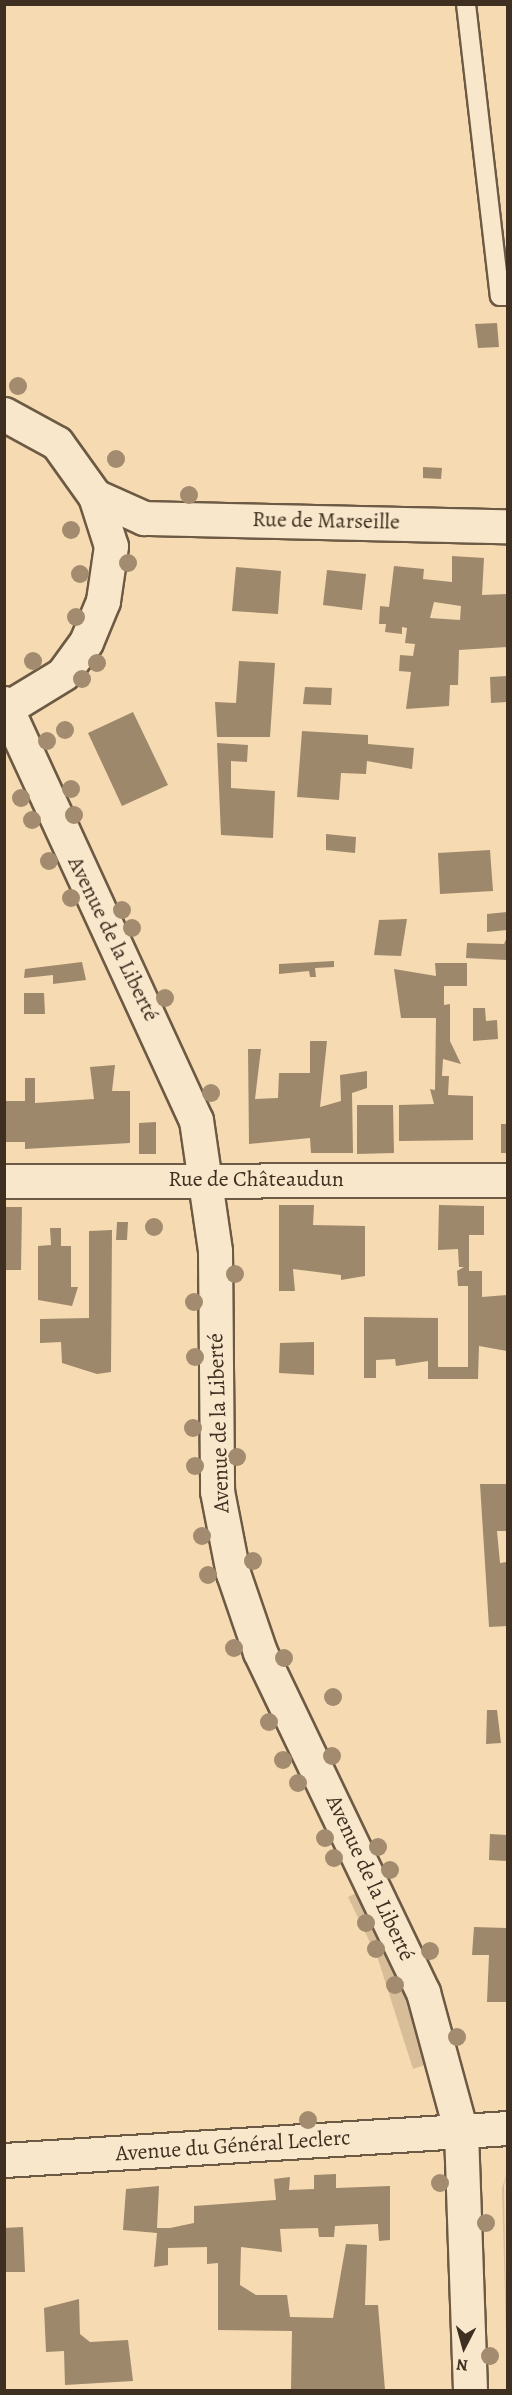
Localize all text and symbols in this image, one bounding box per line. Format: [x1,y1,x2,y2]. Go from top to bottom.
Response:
street label: Rue de Marseille [252,507,400,535]
street label: Avenue de la Liberté [62,852,164,1026]
street label: Rue de Châteaudun [168,1167,344,1193]
street label: Avenue de la Liberté [203,1333,235,1513]
street label: Avenue de la Liberté [320,1791,420,1965]
street label: Avenue du Général Leclerc [115,2125,351,2167]
north arrow [434,2317,494,2377]
text: N [455,2353,469,2376]

